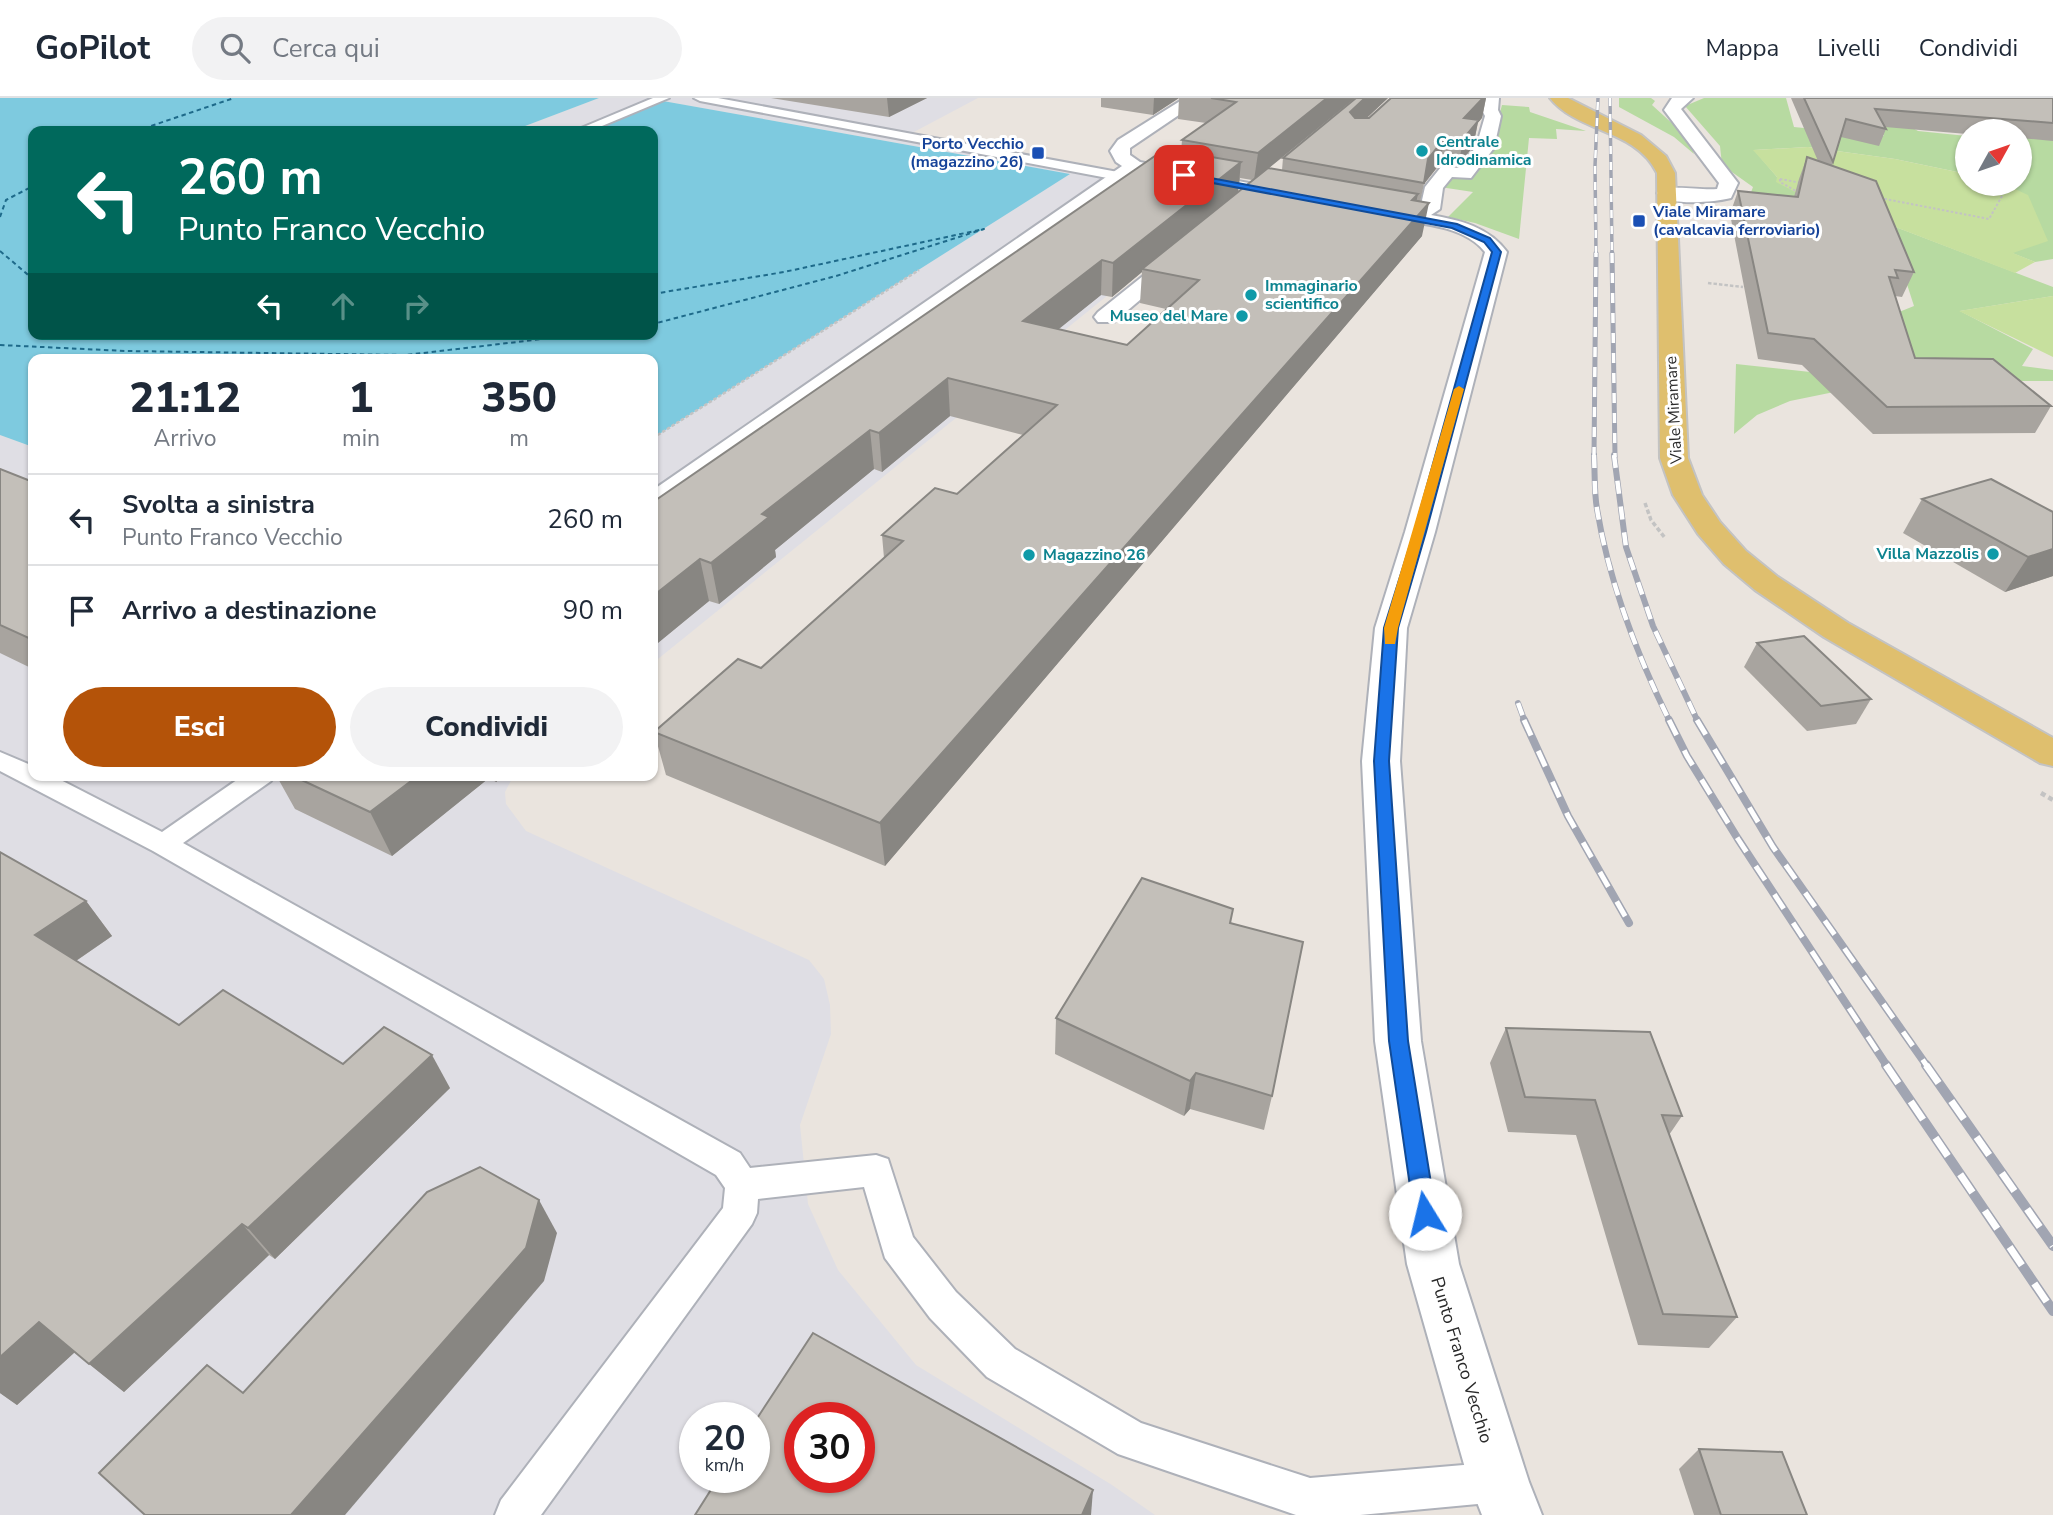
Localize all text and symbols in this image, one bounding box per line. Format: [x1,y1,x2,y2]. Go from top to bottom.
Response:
search box [192,17,682,80]
text: GoPilot [35,26,150,71]
icon: search [216,29,254,67]
text: Cerca qui [272,31,380,66]
text: Mappa [1705,32,1779,64]
text: Livelli [1817,32,1881,64]
text: Condividi [1919,32,2018,64]
north arrow [1955,119,2032,196]
map controls [1955,119,2032,196]
place label: Centrale Idrodinamica [1436,131,1532,171]
place label: Porto Vecchio (magazzino 26) [910,133,1024,173]
marker: Centrale Idrodinamica [1414,143,1430,159]
text: 260 m [178,144,322,211]
marker: Porto Vecchio (magazzino 26) [1030,145,1046,161]
pin [1154,145,1214,205]
icon: left [63,154,154,245]
icon: arrive [1165,156,1203,194]
place label: Viale Miramare (cavalcavia ferroviario) [1652,201,1821,241]
text: Punto Franco Vecchio [178,208,485,251]
marker: Viale Miramare (cavalcavia ferroviario) [1631,213,1647,229]
place label: Immaginario scientifico [1265,275,1358,315]
icon: left [251,287,289,325]
icon: ahead [324,287,362,325]
icon: right [397,287,435,325]
marker: Immaginario scientifico [1243,287,1259,303]
place label: Museo del Mare [1110,305,1228,327]
marker: Museo del Mare [1234,308,1250,324]
street label: Viale Miramare [1660,355,1688,466]
text: 21:12 [129,370,241,427]
text: 1 [348,370,374,427]
text: 350 [481,370,557,427]
text: Arrivo [153,423,217,454]
text: min [342,423,380,454]
text: m [509,423,529,454]
text: Svolta a sinistra [122,487,315,522]
icon: left [63,501,101,539]
text: 260 m [547,502,623,537]
text: Punto Franco Vecchio [122,522,343,553]
place label: Villa Mazzolis [1875,543,1979,565]
place label: Magazzino 26 [1043,544,1145,566]
marker: Villa Mazzolis [1985,546,2001,562]
marker: Magazzino 26 [1021,547,1037,563]
icon: arrive [63,592,101,630]
text: Arrivo a destinazione [122,593,377,628]
text: 90 m [563,593,623,628]
button: Esci [63,687,336,767]
button: Condividi [350,687,623,767]
position arrow [1388,1177,1462,1251]
street label: Punto Franco Vecchio [1425,1274,1499,1446]
speed limit sign: 30 [784,1402,875,1493]
text: 20 [703,1415,746,1462]
text: km/h [705,1453,744,1477]

